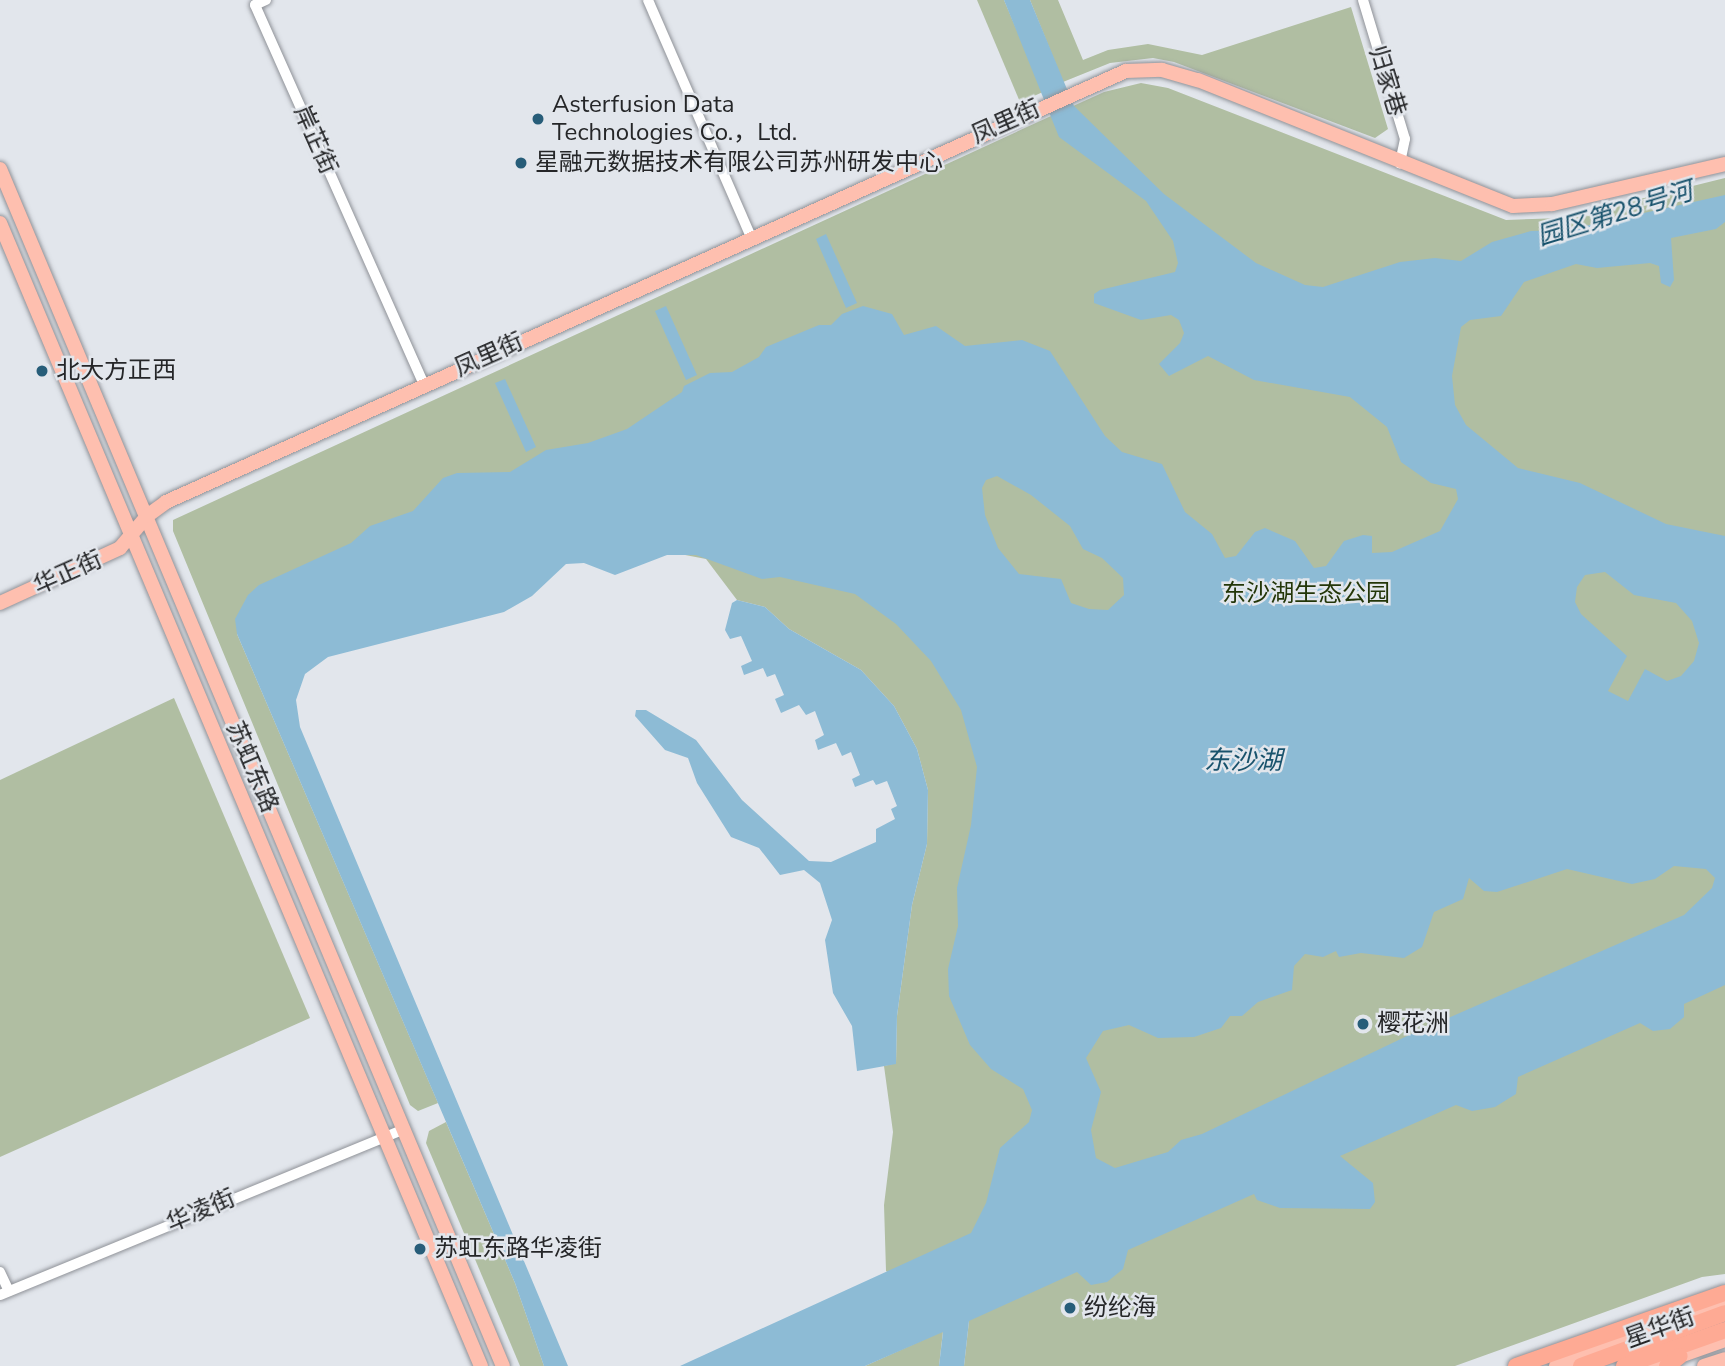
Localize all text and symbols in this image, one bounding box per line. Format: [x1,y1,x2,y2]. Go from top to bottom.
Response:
street label: 归家巷 [1363,42,1411,120]
place label: Asterfusion Data Technologies Co.，Ltd. [552,91,797,147]
street label: 凤里街 [967,94,1045,150]
street label: 岸芷街 [287,101,343,179]
marker: Asterfusion Data Technologies Co.，Ltd. [530,111,546,127]
place label: 星融元数据技术有限公司苏州研发中心 [535,149,943,177]
marker: 星融元数据技术有限公司苏州研发中心 [513,155,529,171]
water label: 园区第28号河 [1533,176,1697,252]
street label: 凤里街 [450,327,528,383]
place label: 北大方正西 [56,357,176,385]
marker: 北大方正西 [34,363,50,379]
street label: 华正街 [29,545,107,601]
park label: 东沙湖生态公园 [1222,580,1390,608]
street label: 苏虹东路 [220,717,284,817]
water label: 东沙湖 [1204,745,1282,777]
place label: 樱花洲 [1377,1010,1449,1038]
marker: 樱花洲 [1355,1016,1371,1032]
street label: 华凌街 [162,1184,240,1238]
place label: 苏虹东路华凌街 [434,1235,602,1263]
marker: 苏虹东路华凌街 [412,1241,428,1257]
place label: 纷纶海 [1084,1294,1156,1322]
marker: 纷纶海 [1062,1300,1078,1316]
street label: 星华街 [1621,1302,1699,1354]

